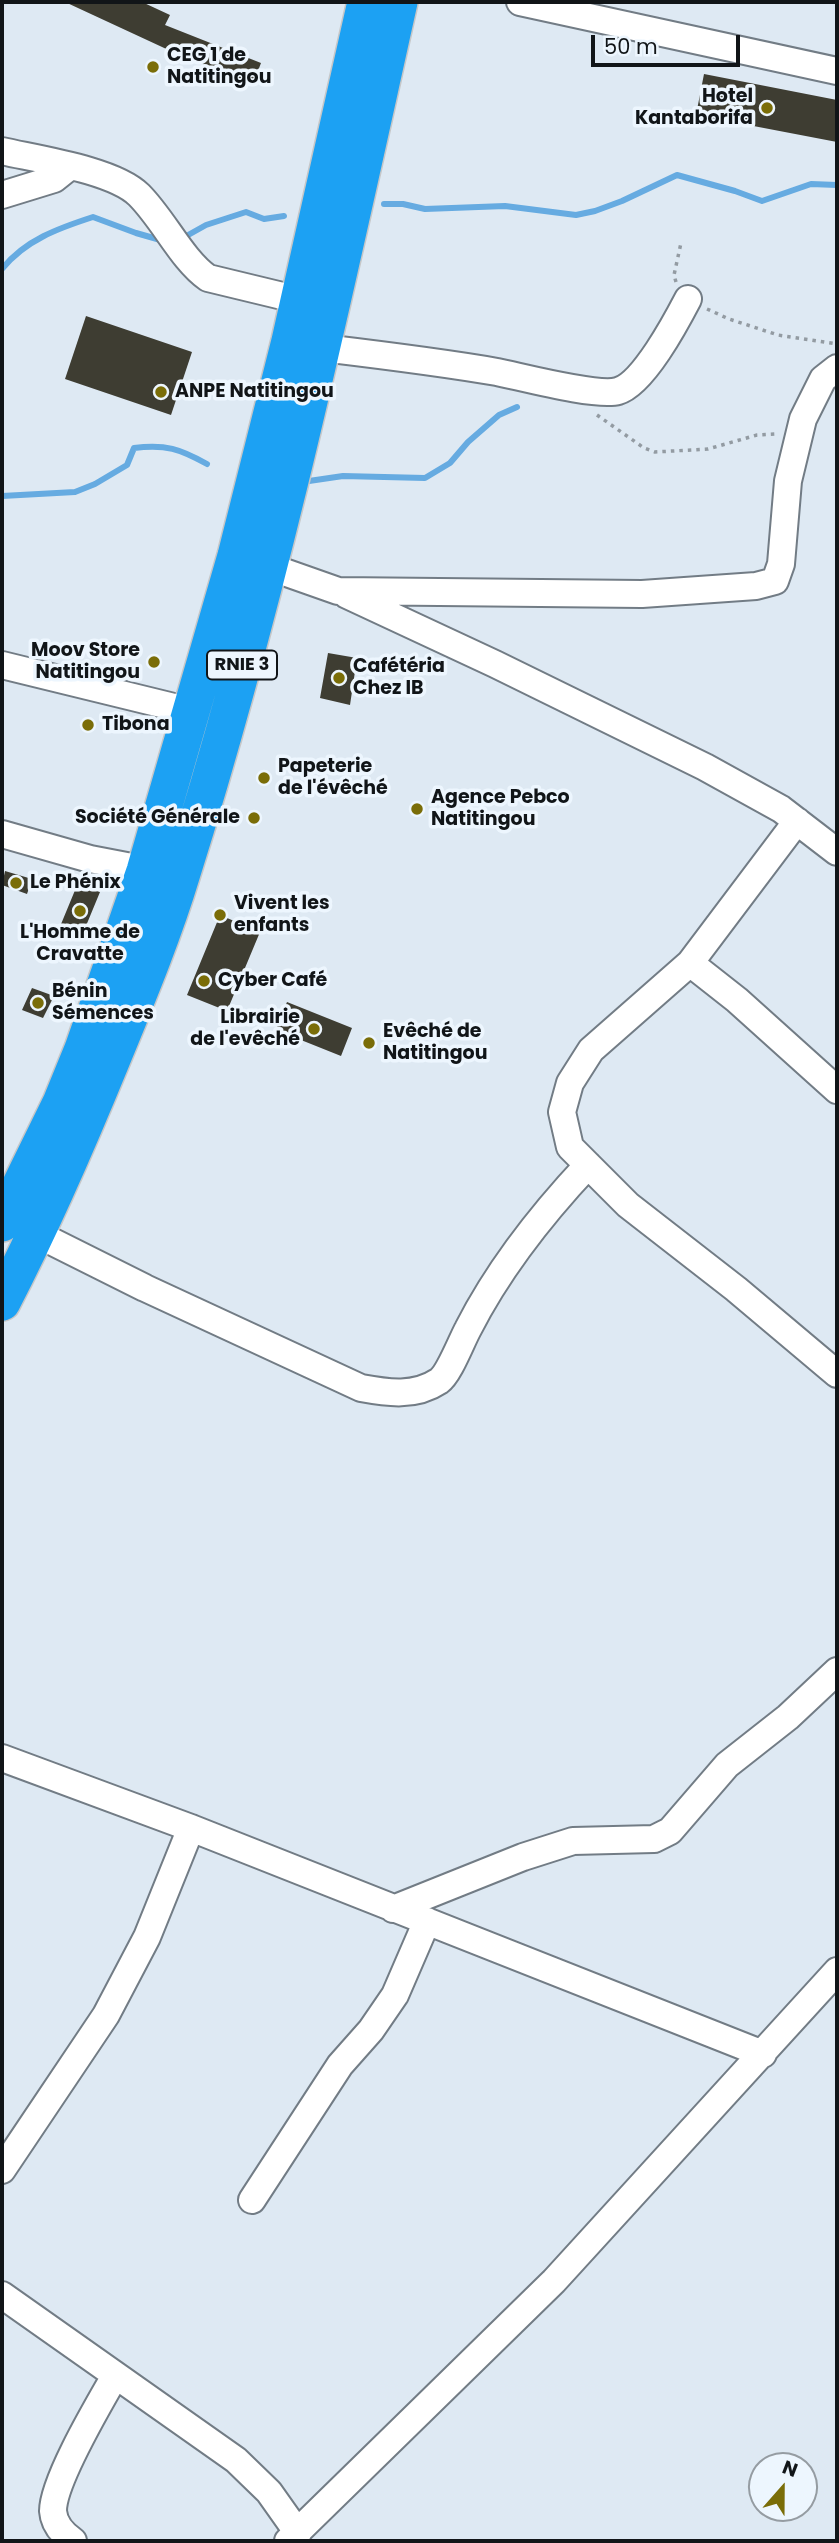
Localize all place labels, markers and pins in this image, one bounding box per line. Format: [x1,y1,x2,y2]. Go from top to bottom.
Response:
place label: CEG 1 de Natitingou [167,45,271,89]
marker: CEG 1 de Natitingou [145,59,161,75]
place label: Hotel Kantaborifa [635,86,753,130]
marker: Hotel Kantaborifa [759,100,775,116]
place label: ANPE Natitingou [175,381,334,403]
marker: ANPE Natitingou [153,384,169,400]
place label: Moov Store Natitingou [31,640,140,684]
marker: Moov Store Natitingou [146,654,162,670]
place label: Cafétéria Chez IB [353,656,445,700]
marker: Cafétéria Chez IB [331,670,347,686]
place label: Tibona [102,714,170,736]
marker: Tibona [80,717,96,733]
place label: Papeterie de l'évêché [278,756,388,800]
marker: Papeterie de l'évêché [256,770,272,786]
place label: Agence Pebco Natitingou [431,787,570,831]
marker: Agence Pebco Natitingou [409,801,425,817]
place label: Société Générale [75,807,240,829]
marker: Société Générale [246,810,262,826]
place label: Le Phénix [30,872,121,894]
marker: Le Phénix [8,875,24,891]
place label: Vivent les enfants [234,893,330,937]
marker: L'Homme de Cravatte [72,903,88,919]
marker: Vivent les enfants [212,907,228,923]
place label: L'Homme de Cravatte [20,922,140,966]
place label: Cyber Café [218,970,327,992]
marker: Cyber Café [196,973,212,989]
place label: Bénin Sémences [52,981,154,1025]
marker: Bénin Sémences [30,995,46,1011]
place label: Librairie de l'evêché [190,1007,300,1051]
marker: Librairie de l'evêché [306,1021,322,1037]
place label: Evêché de Natitingou [383,1021,487,1065]
marker: Evêché de Natitingou [361,1035,377,1051]

